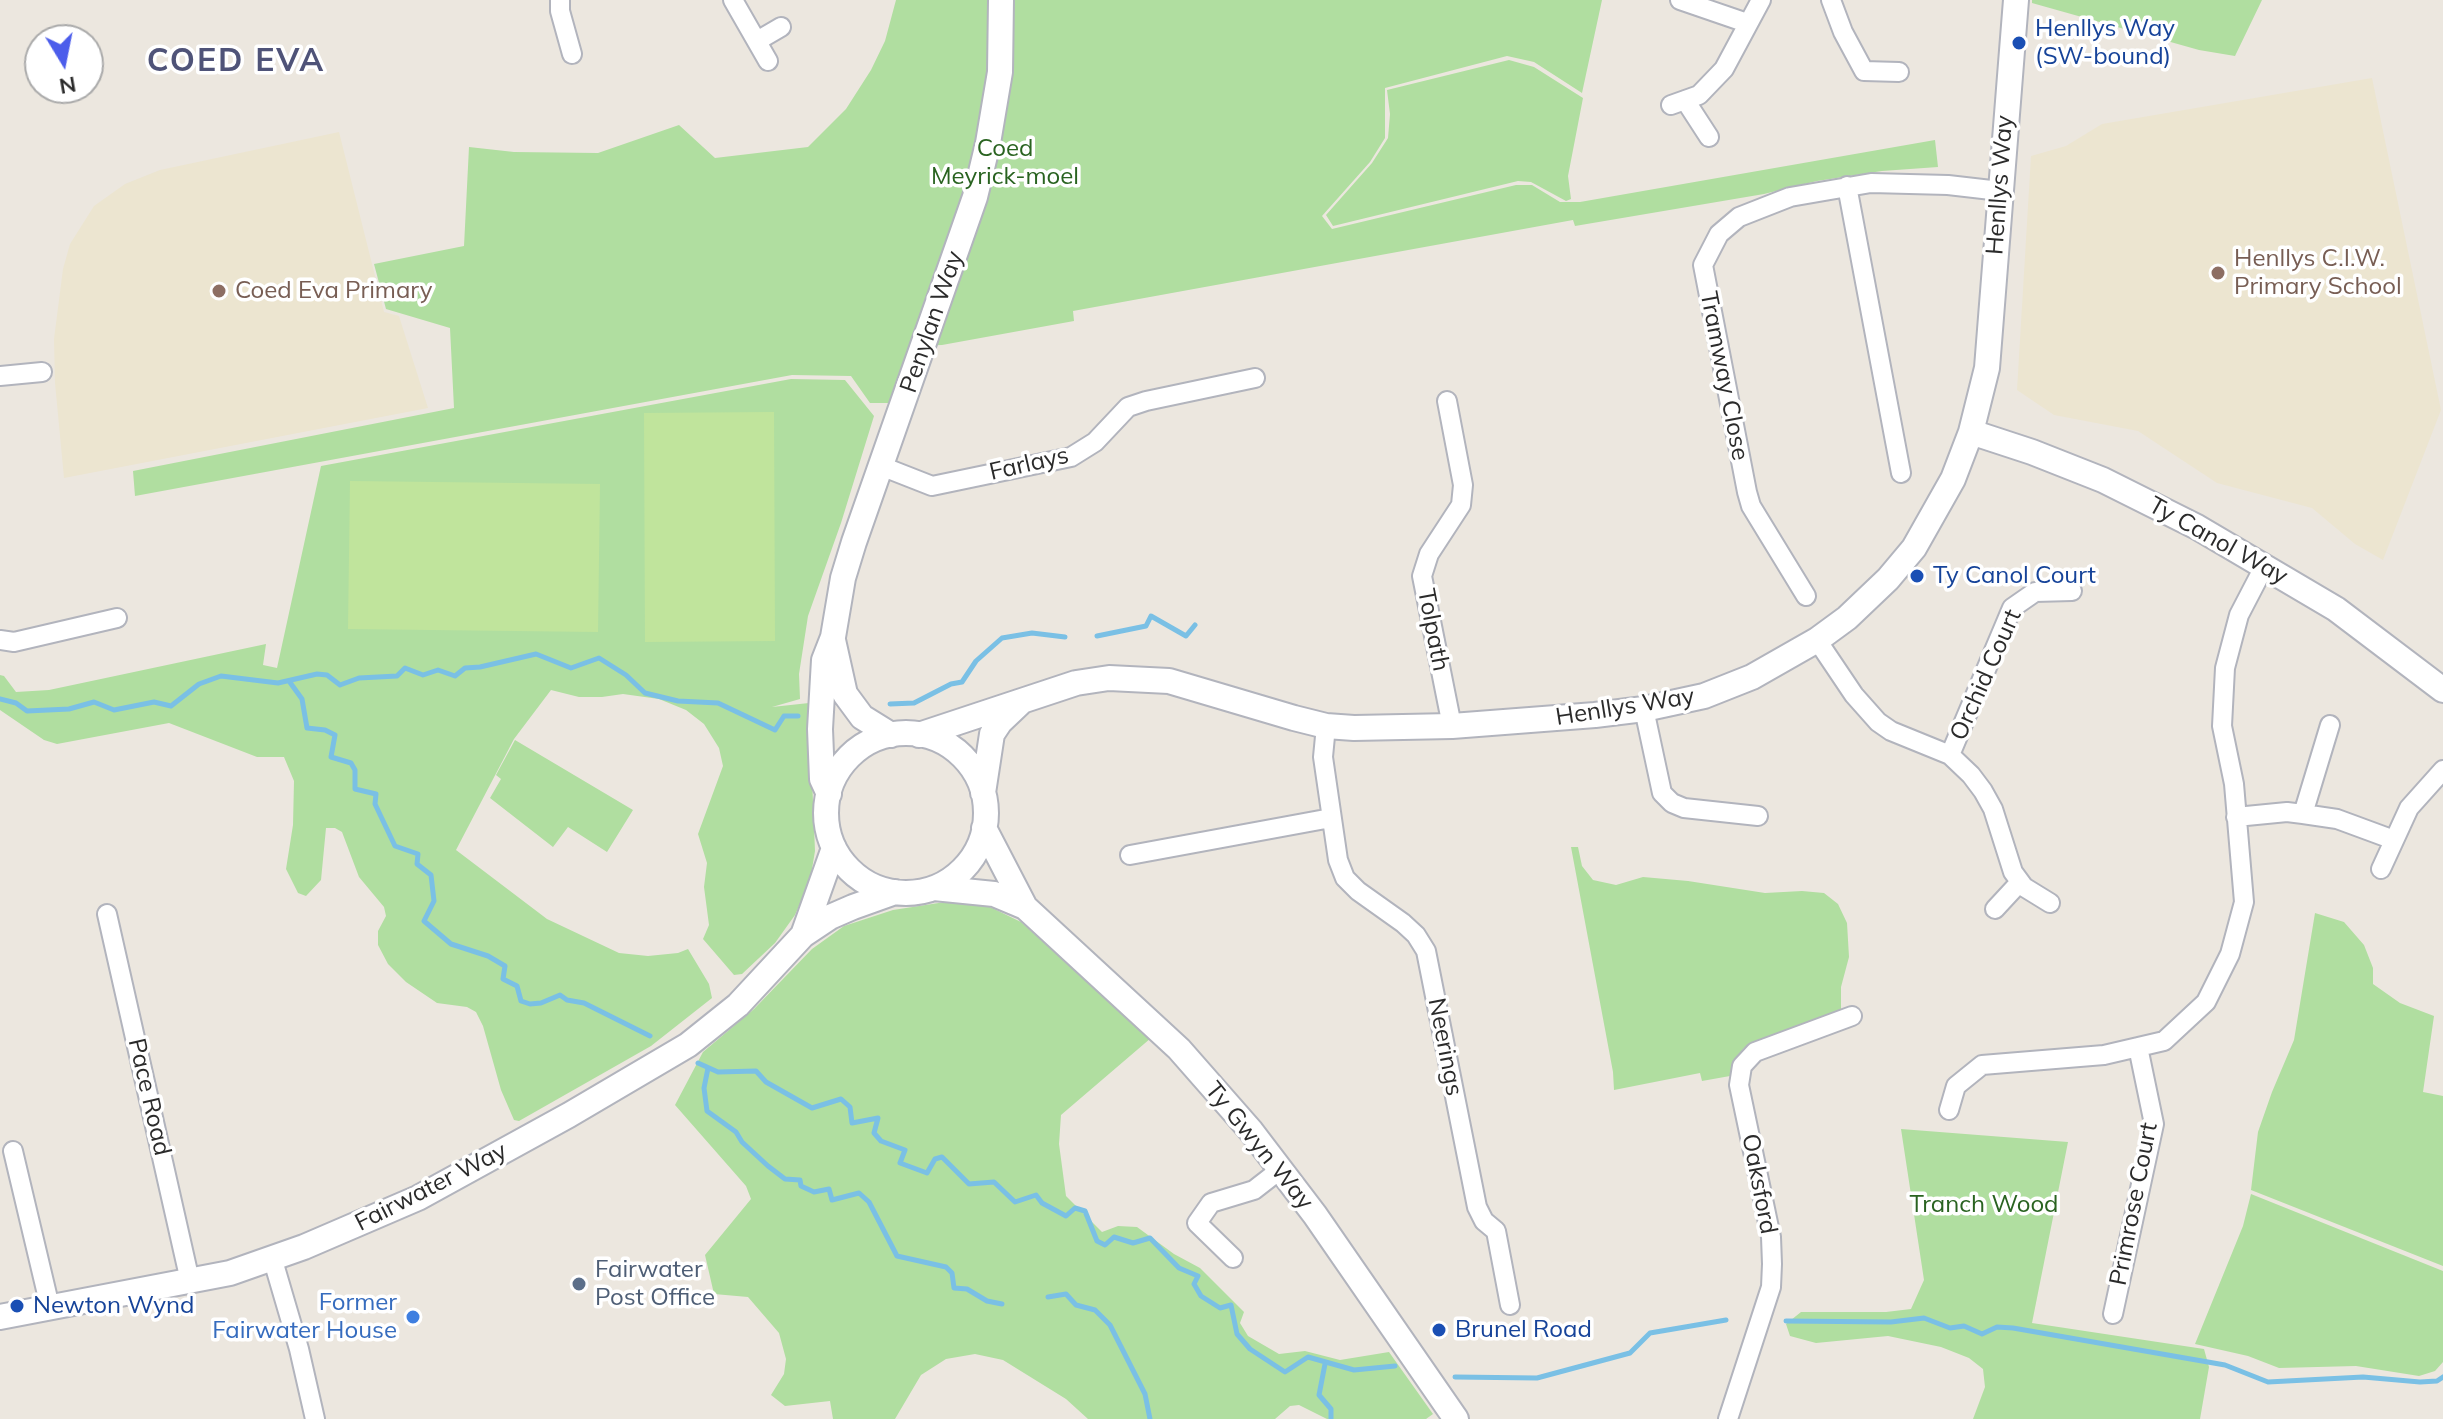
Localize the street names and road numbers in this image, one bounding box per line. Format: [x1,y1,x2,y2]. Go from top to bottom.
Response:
street label: Henllys Way [1981,114,2019,256]
street label: Penylan Way [894,248,970,396]
street label: Tramway Close [1694,289,1754,463]
street label: Farlays [987,441,1071,487]
street label: Ty Canol Way [2143,491,2293,591]
street label: Tolpath [1411,586,1455,674]
street label: Orchid Court [1944,605,2028,745]
street label: Henllys Way [1554,682,1696,732]
street label: Neerings [1421,996,1469,1098]
street label: Pace Road [122,1036,176,1158]
street label: Ty Gwyn Way [1199,1076,1319,1216]
street label: Primrose Court [2104,1120,2164,1288]
street label: Oaksford [1735,1131,1783,1237]
street label: Fairwater Way [350,1136,512,1238]

